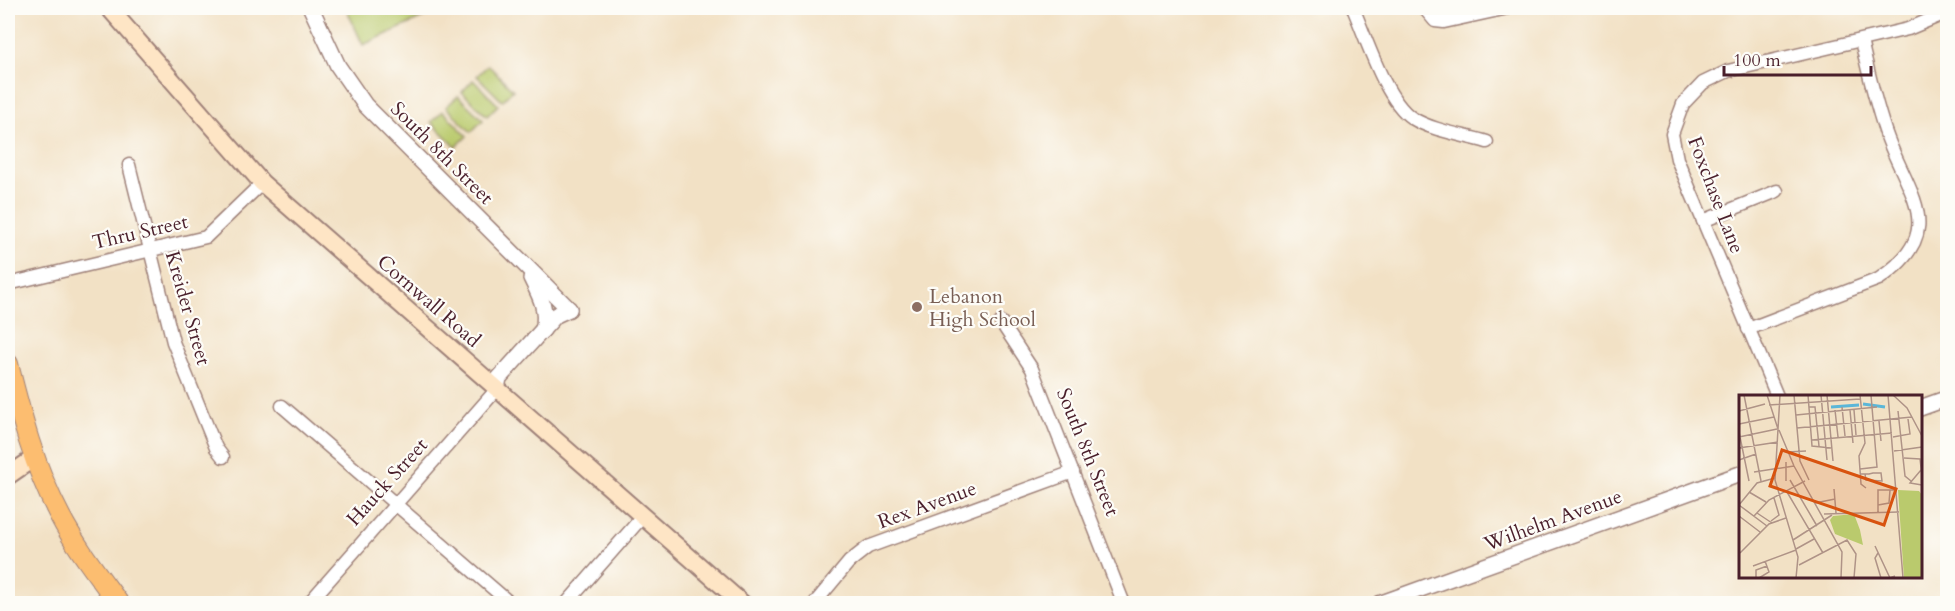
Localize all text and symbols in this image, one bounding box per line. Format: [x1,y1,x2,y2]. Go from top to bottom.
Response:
scale bar [1724,39,1871,77]
text: 100 m [1733,48,1781,73]
street label: South 8th Street [385,96,500,211]
street label: Foxchase Lane [1681,133,1751,257]
street label: Thru Street [90,208,191,256]
street label: Kreider Street [159,248,217,369]
street label: Cornwall Road [371,249,487,354]
place label: Lebanon High School [929,283,1036,333]
marker: Lebanon High School [910,300,924,314]
street label: South 8th Street [1050,384,1126,521]
inset map [1739,395,1922,578]
street label: Hauck Street [340,432,434,532]
street label: Rex Avenue [874,475,980,535]
street label: Wilhelm Avenue [1479,483,1626,558]

